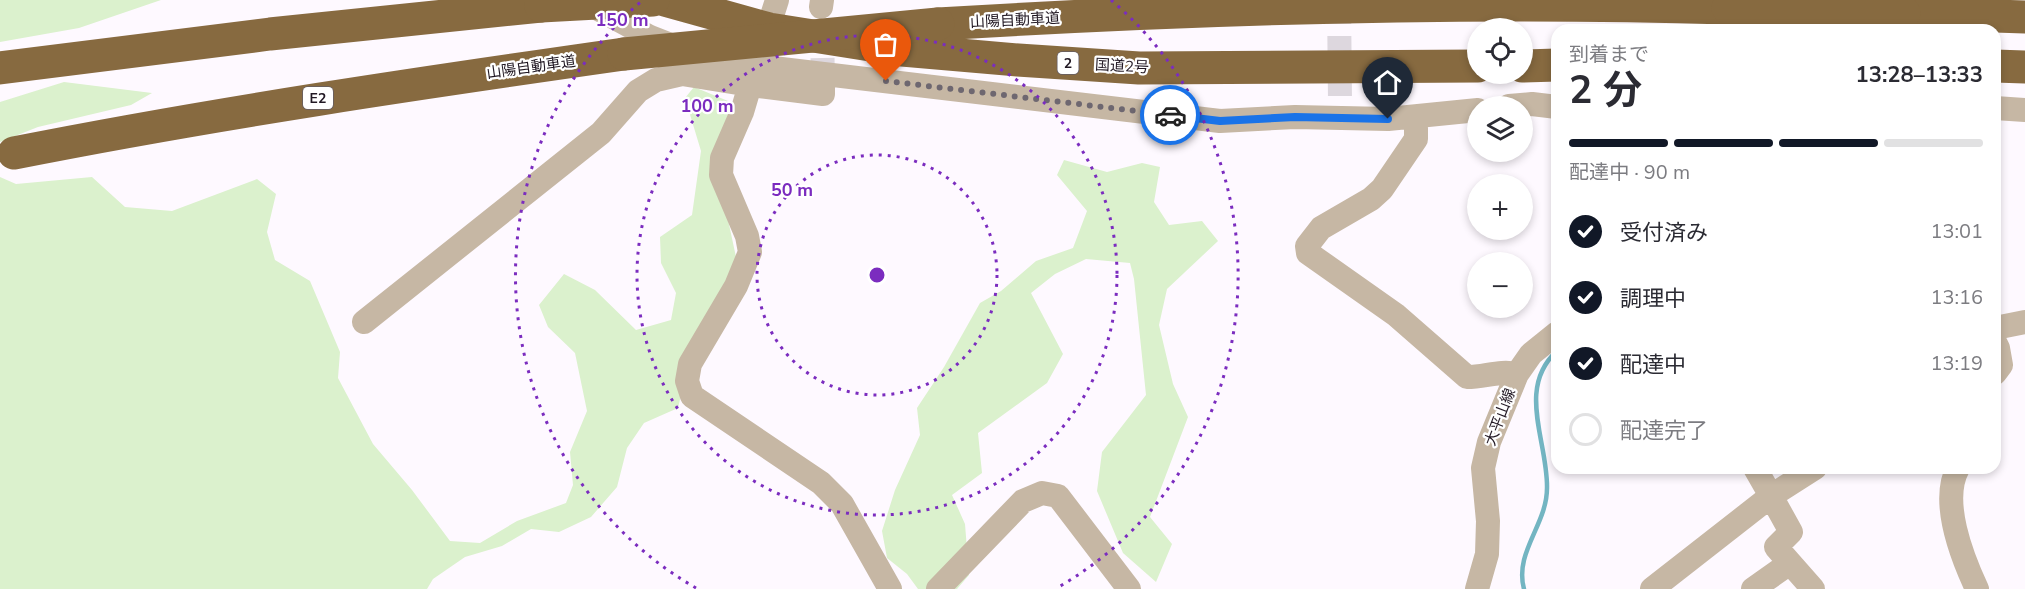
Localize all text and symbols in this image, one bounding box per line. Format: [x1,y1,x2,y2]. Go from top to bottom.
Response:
text: 150 m [595,8,649,32]
street label: 山陽自動車道 [970,8,1060,32]
map controls [1467,18,1533,318]
button: locate [1467,18,1533,84]
pin [860,19,911,81]
icon: bag [869,28,902,61]
text: 到着まで [1569,41,1649,68]
street label: 山陽自動車道 [485,51,577,83]
road number: 2 [1058,52,1078,74]
street label: 国道2号 [1095,55,1149,77]
pin [1362,57,1413,119]
text: 13:28–13:33 [1855,60,1983,90]
text: 2 分 [1569,64,1642,117]
icon: home [1371,66,1404,99]
courier [1140,85,1200,145]
road number: E2 [303,87,333,109]
text: 100 m [680,94,734,118]
button: layers [1467,96,1533,162]
icon: car [1154,99,1187,132]
text: 配達中 · 90 m [1569,159,1690,186]
button: + [1467,174,1533,240]
text: 50 m [771,178,813,202]
icon: check [1569,215,1602,248]
text: 受付済み [1620,218,1708,248]
text: 13:01 [1930,218,1983,245]
button: − [1467,252,1533,318]
centre of rings [867,265,887,285]
icon: check [1569,281,1602,314]
text: 調理中 [1620,284,1686,314]
text: 13:16 [1930,284,1983,311]
icon: check [1569,347,1602,380]
text: 配達中 [1620,350,1686,380]
text: 13:19 [1930,350,1983,377]
street label: 大平山線 [1480,385,1520,449]
text: 配達完了 [1620,416,1708,446]

